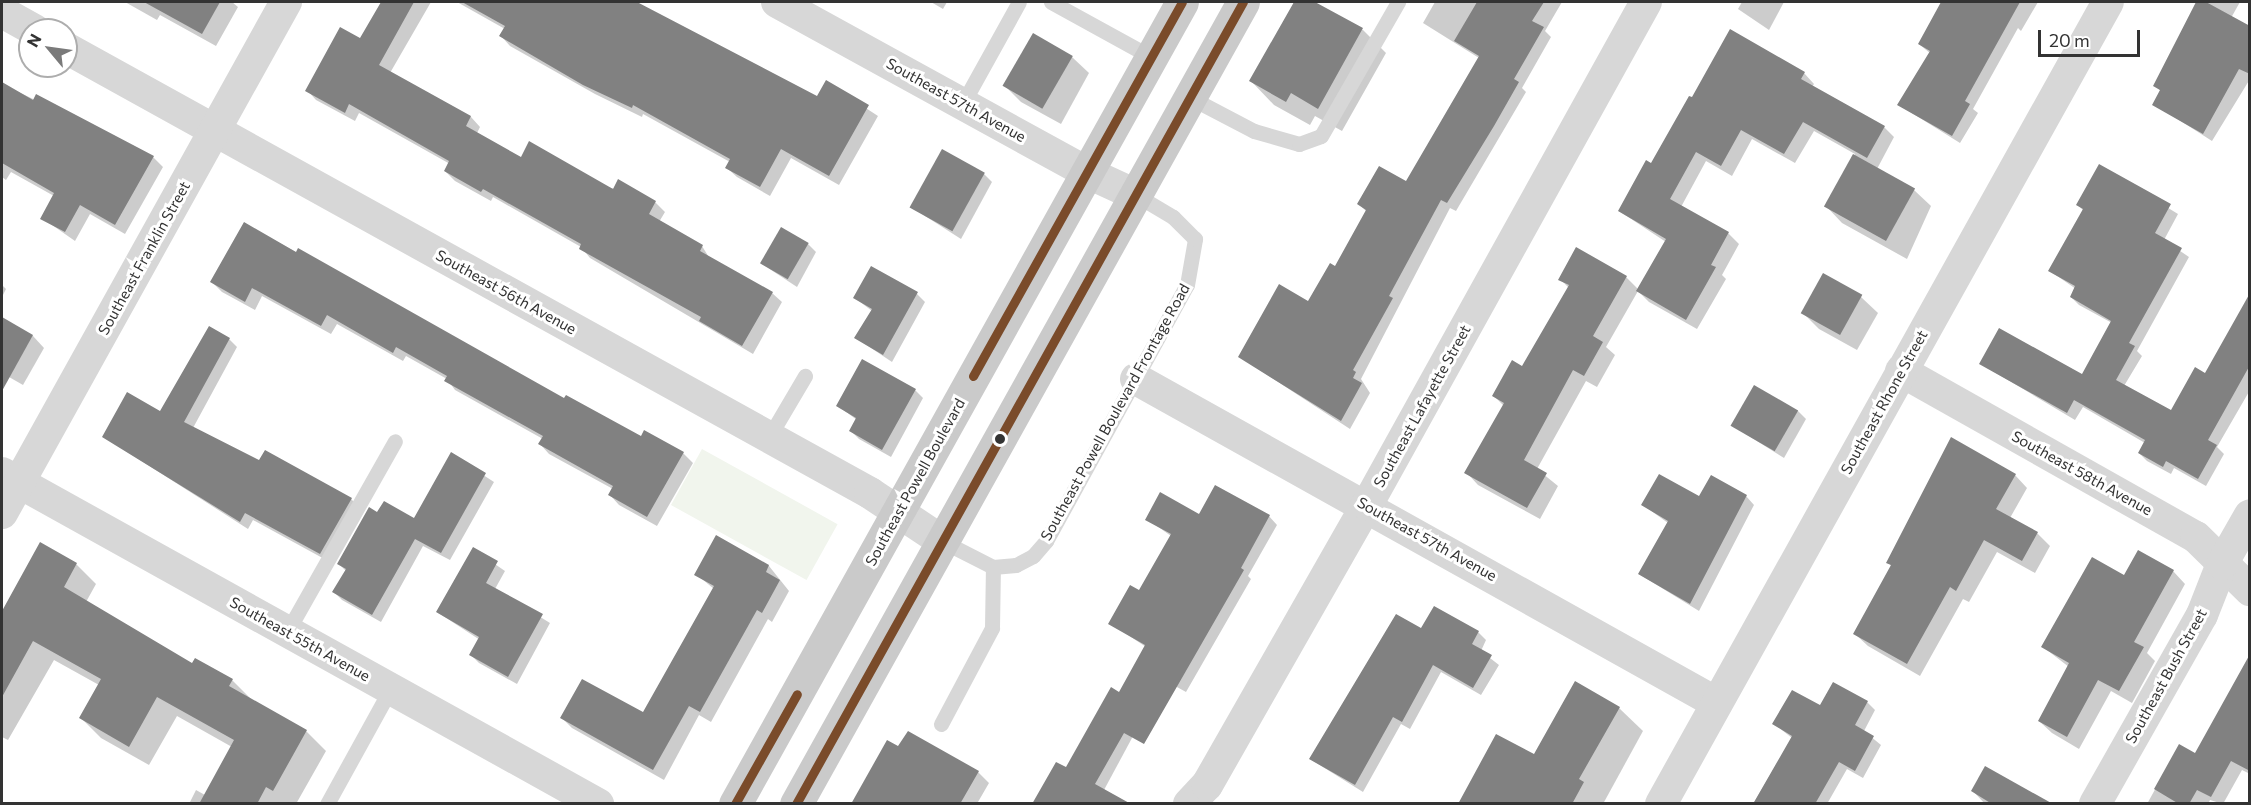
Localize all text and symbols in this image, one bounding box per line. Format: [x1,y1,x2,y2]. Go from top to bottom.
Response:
north arrow [18,18,78,78]
scale bar [2041,18,2143,56]
text: 20 m [2049,29,2090,51]
text: N [22,30,45,50]
street label: Southeast 57th Avenue [883,54,1029,146]
street label: Southeast Franklin Street [94,178,194,338]
street label: Southeast 56th Avenue [433,246,579,338]
street label: Southeast Powell Boulevard Frontage Road [1037,280,1193,544]
street label: Southeast Lafayette Street [1370,322,1474,490]
street label: Southeast Rhone Street [1837,327,1931,477]
street label: Southeast Powell Boulevard [861,395,969,569]
street label: Southeast 58th Avenue [2009,427,2155,519]
unlabelled marker [994,433,1006,445]
street label: Southeast 57th Avenue [1354,493,1500,585]
street label: Southeast 55th Avenue [227,593,373,685]
street label: Southeast Bush Street [2121,606,2211,746]

